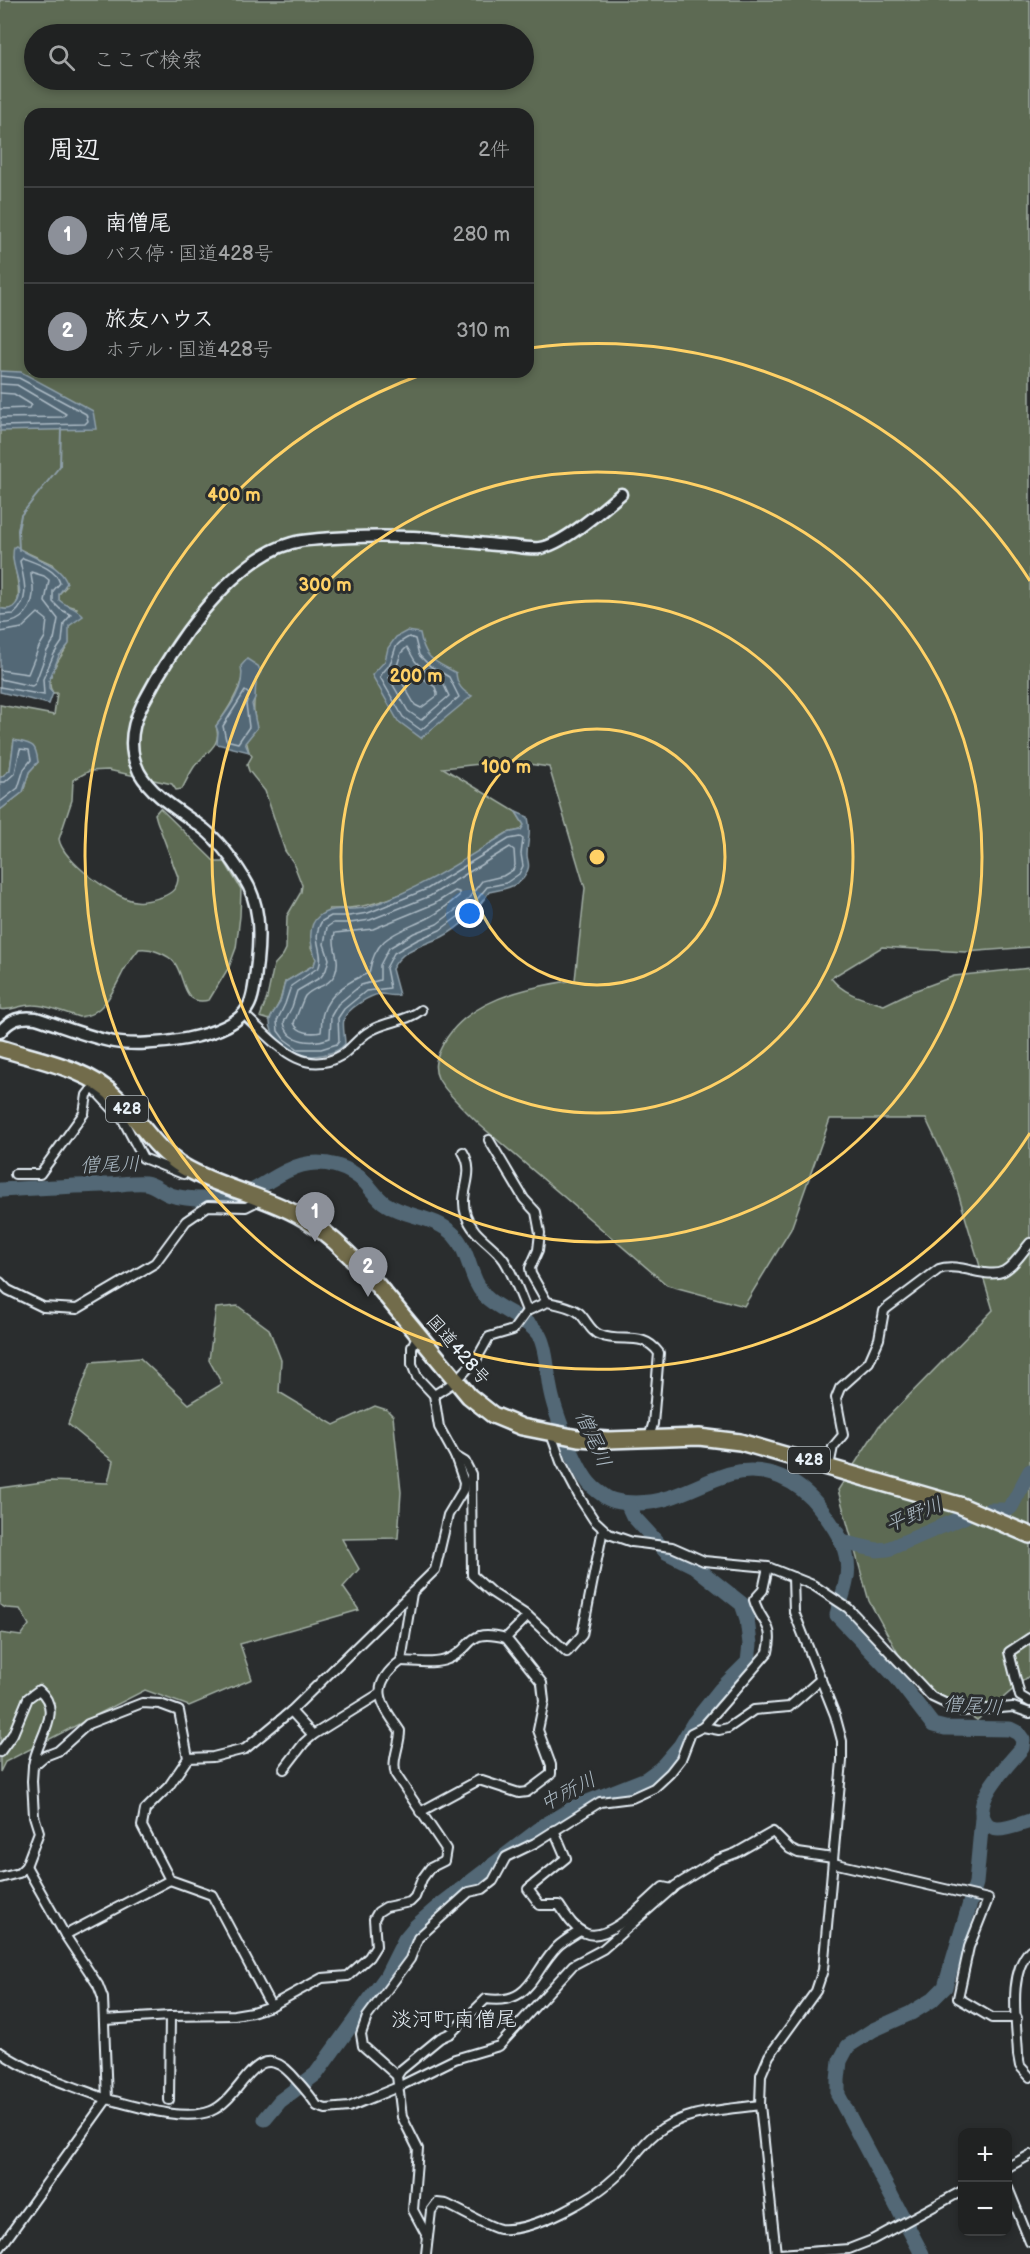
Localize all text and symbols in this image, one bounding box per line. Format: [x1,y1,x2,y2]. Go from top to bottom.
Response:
search box [24,24,534,90]
icon: search [45,41,78,74]
text: ここで検索 [93,47,203,74]
text: 周辺 [48,135,100,166]
text: 2件 [478,138,510,162]
text: 南僧尾 [105,210,171,237]
text: 1 [63,223,72,247]
text: 280 m [453,223,510,247]
text: バス停 · 国道428号 [105,242,274,266]
text: 旅友ハウス [105,306,214,333]
text: 2 [62,319,73,343]
text: 310 m [456,319,510,343]
text: ホテル · 国道428号 [105,338,273,362]
text: 400 m [207,485,261,506]
text: 300 m [298,575,352,596]
text: 200 m [389,666,443,687]
text: 100 m [481,757,531,778]
centre of rings [587,847,607,867]
your location [455,899,484,928]
road number: 428 [106,1096,148,1122]
water label: 僧尾川 [80,1152,140,1178]
pin: 1 [296,1192,334,1242]
pin: 2 [348,1248,388,1297]
street label: 国道428号 [422,1311,494,1389]
water label: 僧尾川 [570,1407,616,1471]
road number: 428 [788,1447,830,1473]
water label: 平野川 [882,1493,946,1537]
water label: 僧尾川 [942,1692,1004,1720]
water label: 中所川 [536,1768,600,1816]
district label: 淡河町南僧尾 [391,2007,517,2032]
map controls [958,2128,1012,2236]
button: + [958,2128,1012,2182]
button: − [958,2182,1012,2236]

